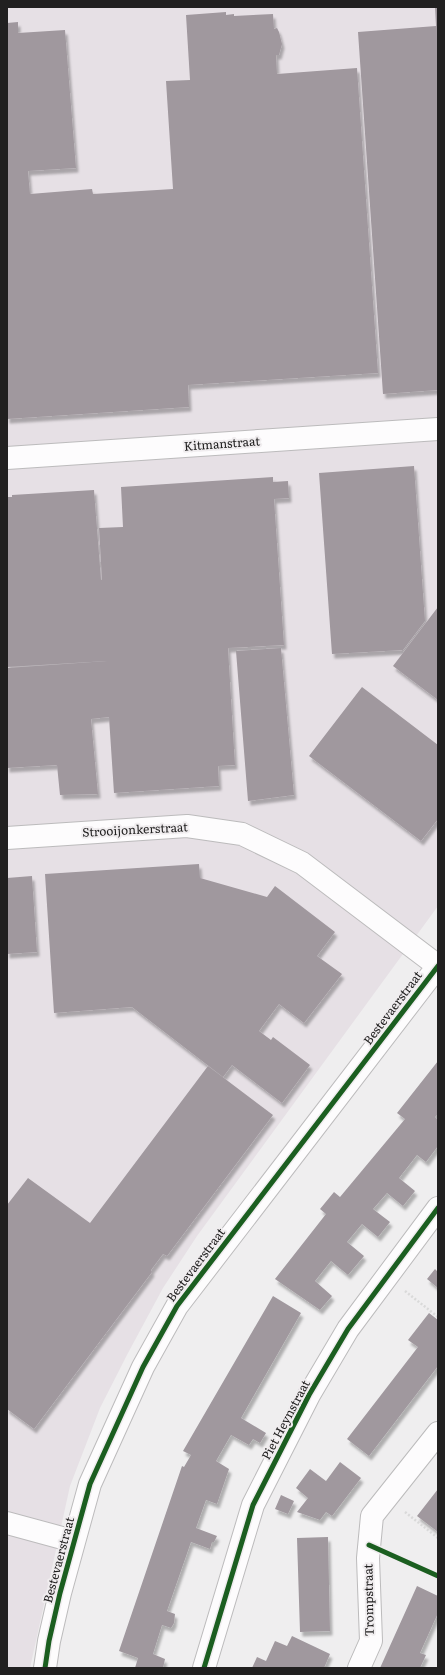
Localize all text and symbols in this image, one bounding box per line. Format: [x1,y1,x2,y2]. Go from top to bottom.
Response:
street label: Kitmanstraat [183,431,261,455]
street label: Strooijonkerstraat [82,817,188,841]
street label: Bestevaerstraat [358,967,426,1048]
street label: Bestevaerstraat [161,1224,229,1305]
street label: Piet Heynstraat [256,1376,314,1463]
street label: Bestevaerstraat [38,1515,78,1605]
street label: Trompstraat [358,1563,378,1637]

